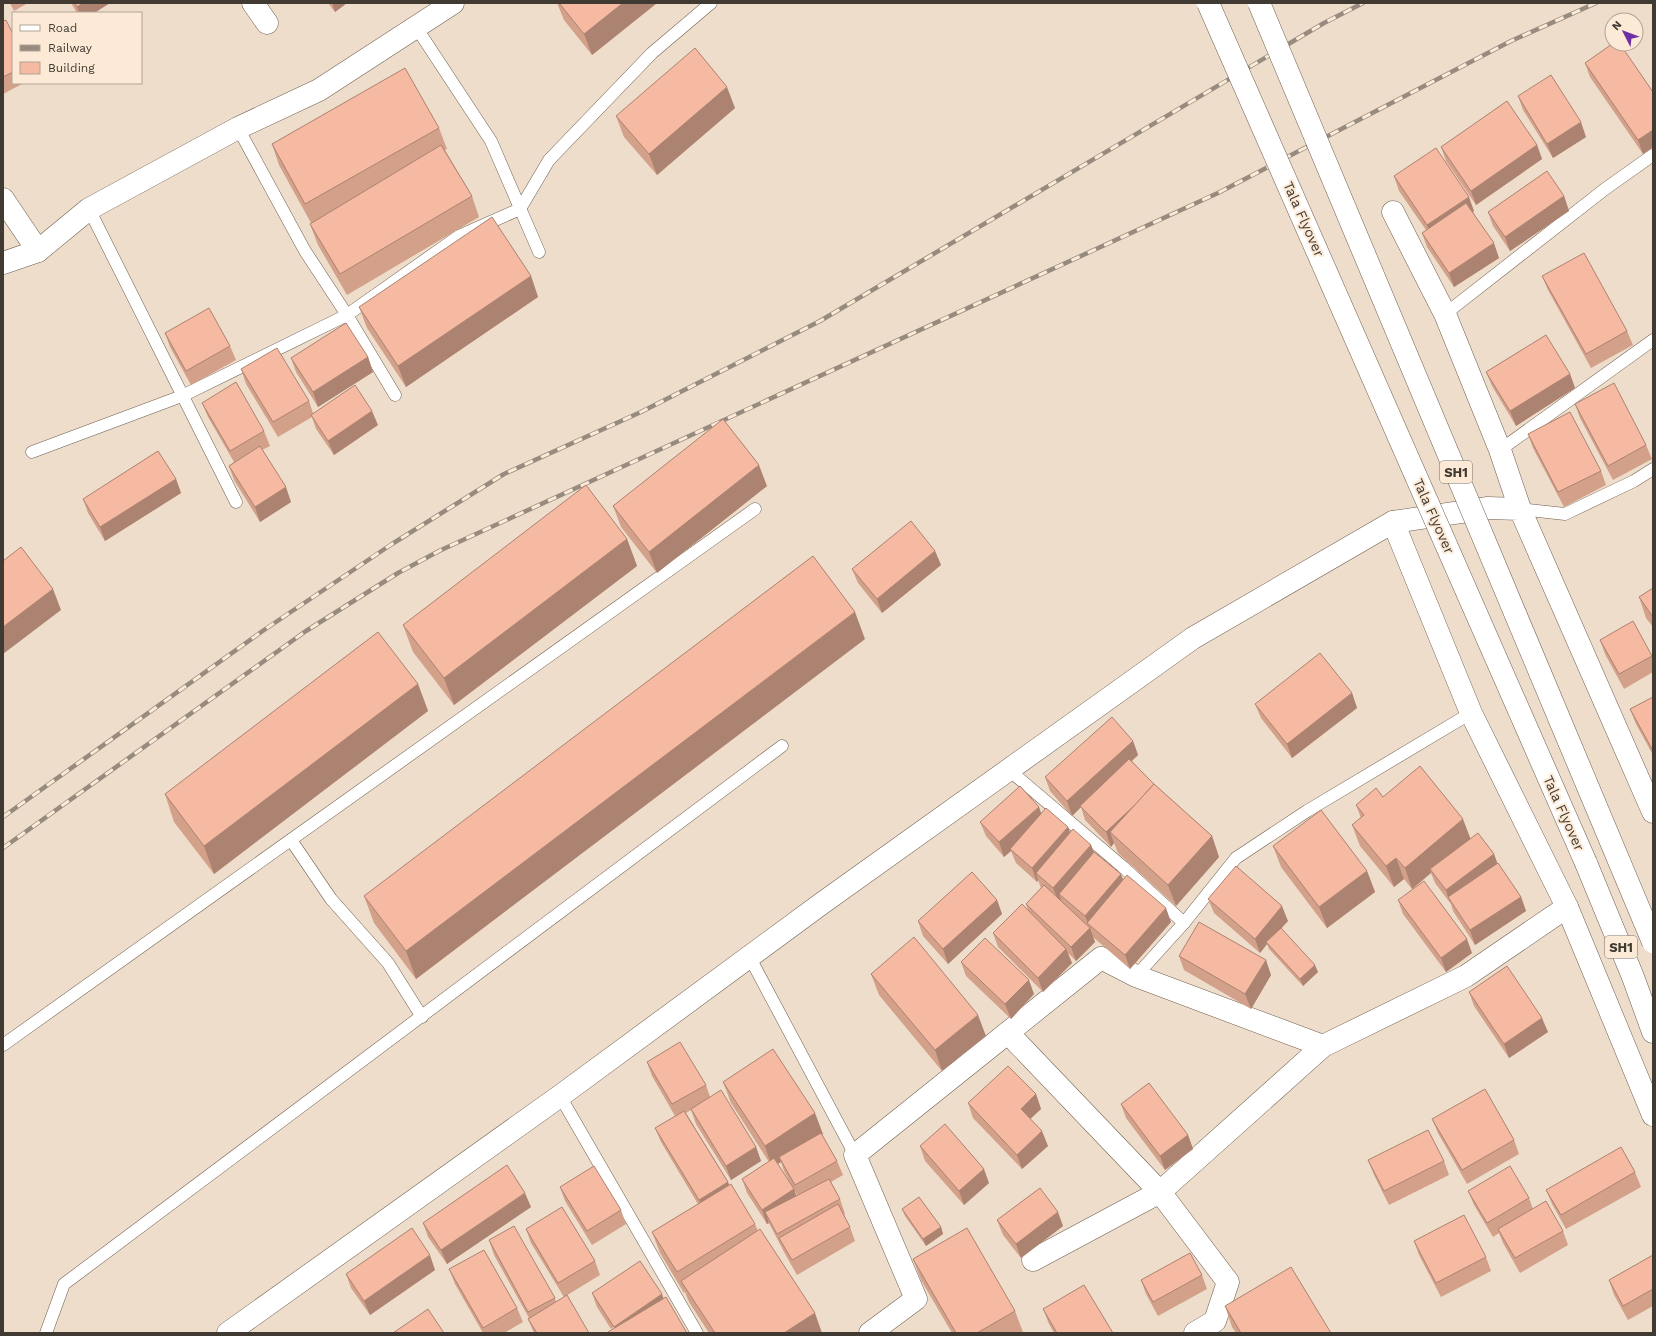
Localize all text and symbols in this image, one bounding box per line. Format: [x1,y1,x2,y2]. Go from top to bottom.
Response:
legend [12,12,142,84]
north arrow [1604,12,1644,52]
text: N [1609,18,1624,33]
text: Road [48,21,77,35]
text: Railway [48,41,93,55]
text: Building [48,61,95,75]
street label: Tala Flyover [1280,179,1328,259]
road number: SH1 [1440,461,1472,483]
street label: Tala Flyover [1410,476,1458,556]
street label: Tala Flyover [1540,773,1588,853]
road number: SH1 [1605,936,1637,958]

